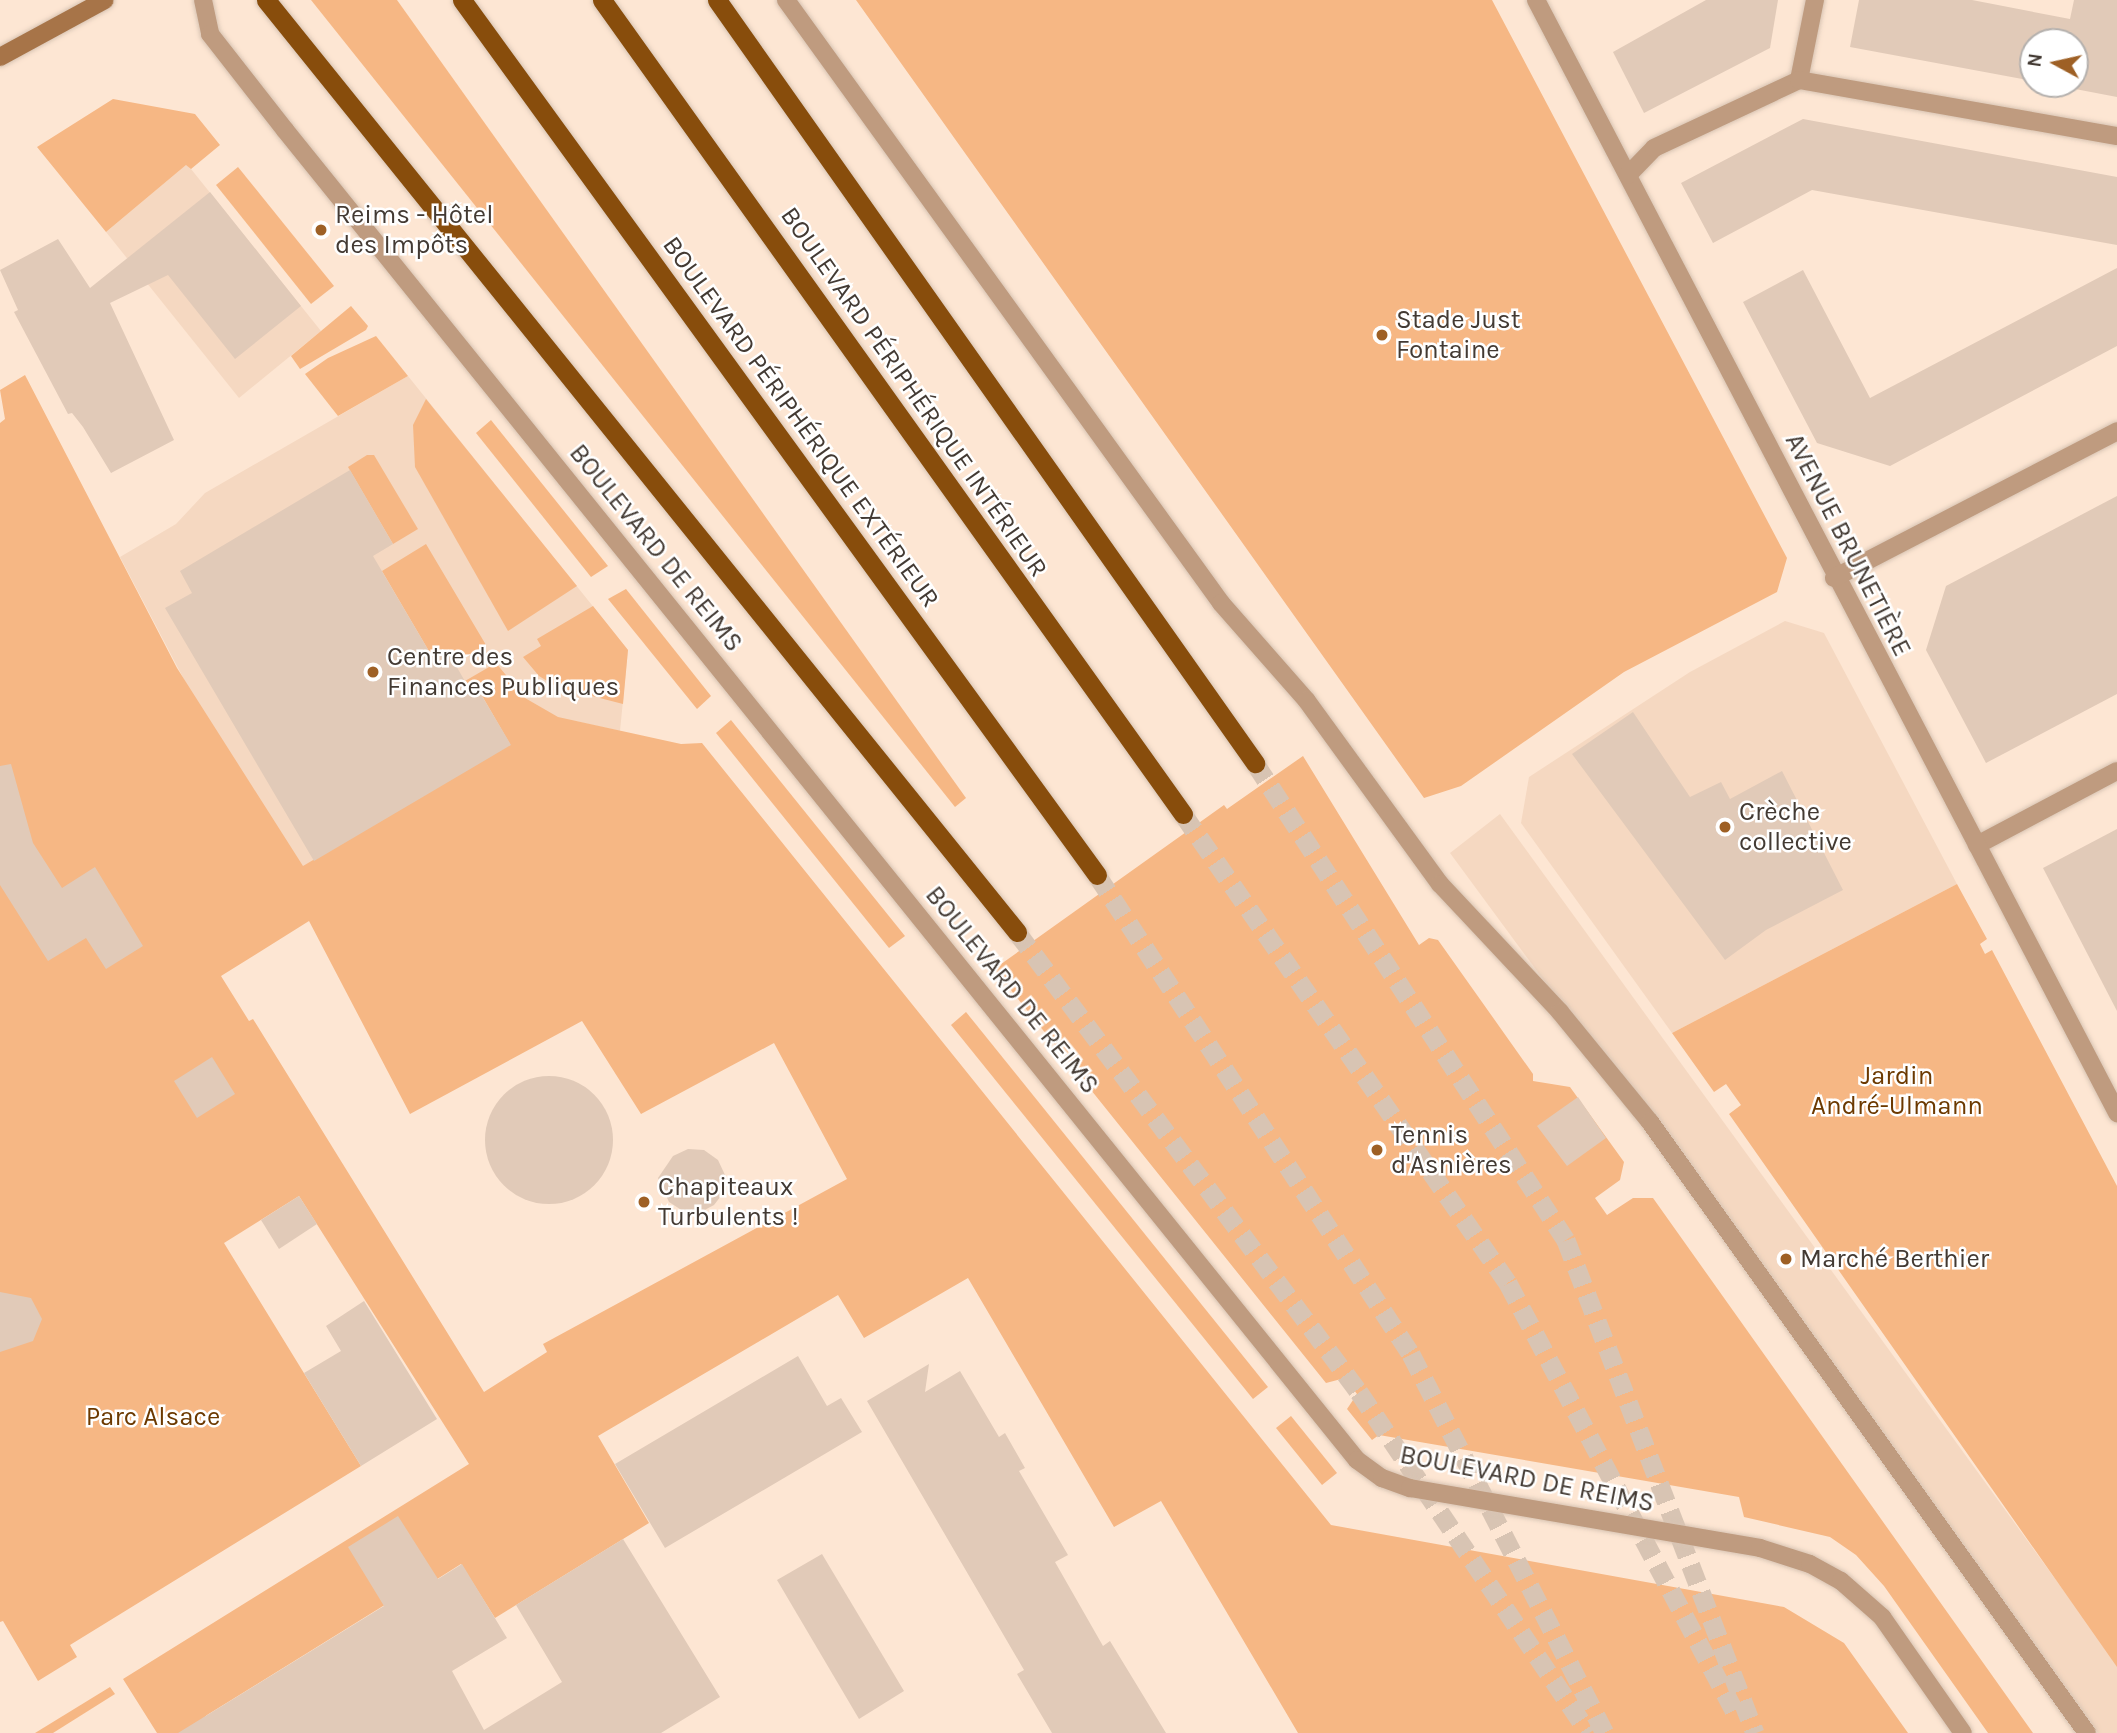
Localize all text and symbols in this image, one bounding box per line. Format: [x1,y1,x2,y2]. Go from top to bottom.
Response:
north arrow [2019,28,2089,98]
text: N [2023,52,2047,69]
place label: Reims - Hôtel des Impôts [335,199,493,260]
street label: BOULEVARD PÉRIPHÉRIQUE INTÉRIEUR [774,201,1054,583]
marker: Reims - Hôtel des Impôts [313,222,329,238]
street label: BOULEVARD PÉRIPHÉRIQUE EXTÉRIEUR [656,230,946,614]
place label: Stade Just Fontaine [1396,304,1520,366]
marker: Stade Just Fontaine [1374,327,1390,343]
street label: AVENUE BRUNETIÈRE [1778,428,1918,662]
street label: BOULEVARD DE REIMS [563,438,749,658]
place label: Centre des Finances Publiques [387,641,619,702]
marker: Centre des Finances Publiques [365,664,381,680]
place label: Crèche collective [1739,796,1852,858]
marker: Crèche collective [1717,819,1733,835]
street label: BOULEVARD DE REIMS [919,880,1105,1100]
park label: Jardin André-Ulmann [1811,1060,1983,1122]
place label: Tennis d'Asnières [1391,1119,1512,1180]
marker: Tennis d'Asnières [1369,1142,1385,1158]
place label: Chapiteaux Turbulents ! [658,1171,799,1232]
marker: Chapiteaux Turbulents ! [636,1194,652,1210]
place label: Marché Berthier [1800,1243,1989,1275]
marker: Marché Berthier [1778,1251,1794,1267]
park label: Parc Alsace [86,1401,220,1433]
street label: BOULEVARD DE REIMS [1397,1439,1657,1519]

